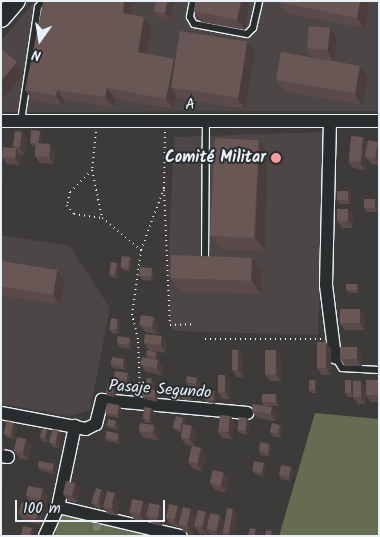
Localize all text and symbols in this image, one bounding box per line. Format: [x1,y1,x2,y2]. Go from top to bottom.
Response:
north arrow [15,15,65,65]
text: N [30,43,43,66]
street label: A [185,95,195,115]
place label: Comité Militar [165,148,266,168]
marker: Comité Militar [270,152,282,164]
street label: Pasaje Segundo [108,377,212,403]
scale bar [18,490,168,522]
text: 100 m [23,497,61,521]

